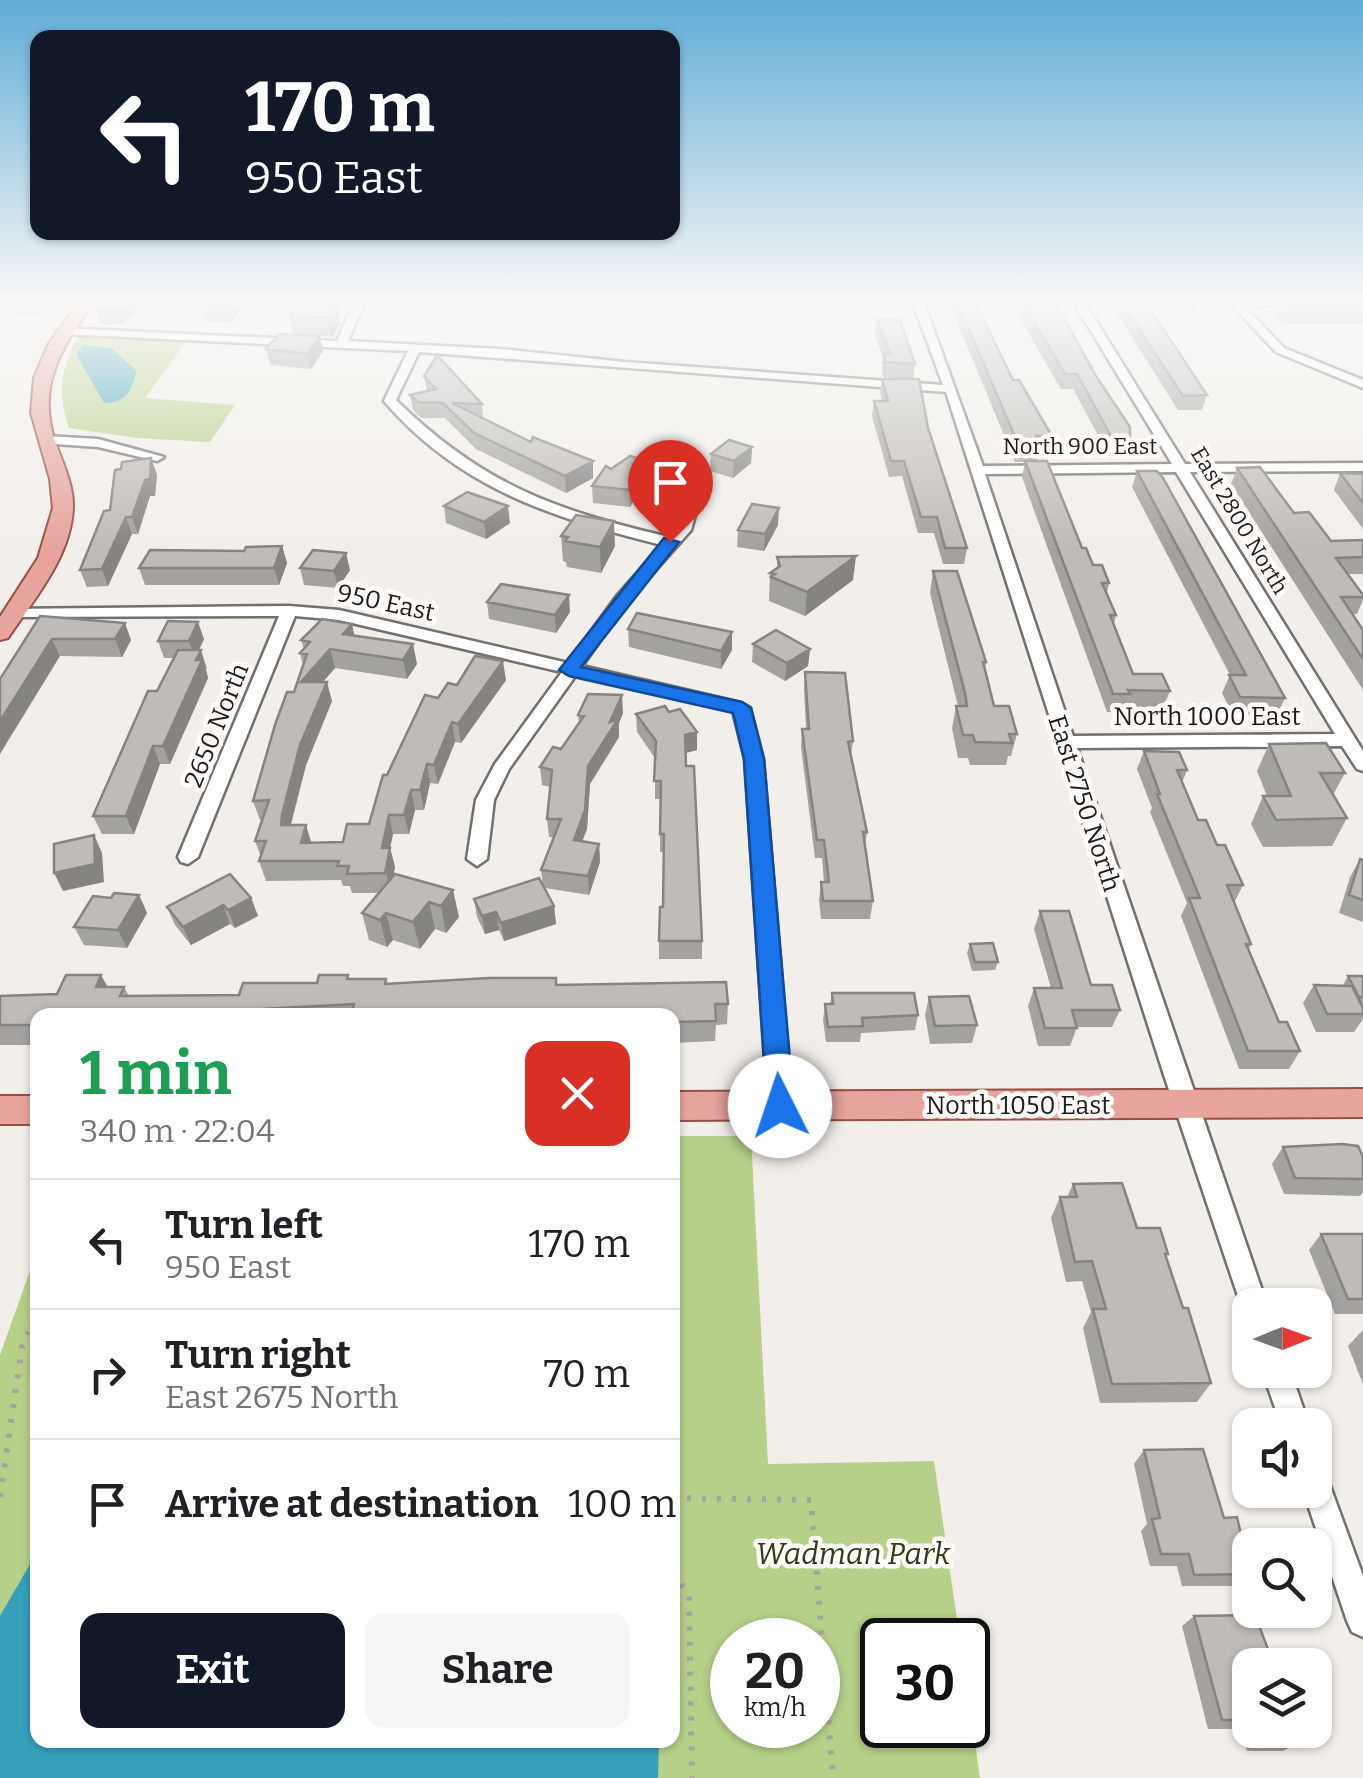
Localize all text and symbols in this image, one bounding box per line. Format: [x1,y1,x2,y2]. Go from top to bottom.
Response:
text: 170 m [245,66,435,150]
icon: left [80,70,210,200]
text: 950 East [245,151,423,205]
street label: North 900 East [1003,433,1157,460]
pin [628,440,713,543]
street label: East 2800 North [1185,442,1294,599]
icon: arrive [643,455,698,510]
street label: 950 East [334,578,437,628]
street label: 2650 North [178,658,256,792]
street label: North 1000 East [1113,702,1301,732]
street label: East 2750 North [1041,711,1127,896]
text: 1 min [80,1038,232,1110]
button: close [525,1041,630,1146]
position arrow [728,1054,832,1158]
street label: North 1050 East [926,1091,1110,1121]
text: 340 m · 22:04 [80,1112,275,1150]
text: Turn left [165,1202,323,1248]
icon: left [80,1217,135,1272]
text: 170 m [528,1221,630,1267]
text: 950 East [165,1248,291,1286]
north arrow [1232,1288,1332,1388]
map controls [1232,1288,1332,1748]
text: Turn right [165,1332,351,1378]
icon: right [80,1347,135,1402]
text: 70 m [543,1351,630,1397]
text: East 2675 North [165,1378,398,1416]
button: sound [1232,1408,1332,1508]
icon: arrive [80,1477,135,1532]
text: Arrive at destination [165,1481,538,1527]
text: 100 m [568,1481,676,1527]
button: search [1232,1528,1332,1628]
park label: Wadman Park [756,1536,951,1572]
button: Exit [80,1613,345,1728]
button: Share [365,1613,630,1728]
speed limit sign: 30 [860,1618,990,1748]
text: 20 [745,1641,805,1701]
button: layers [1232,1648,1332,1748]
text: km/h [744,1693,806,1723]

